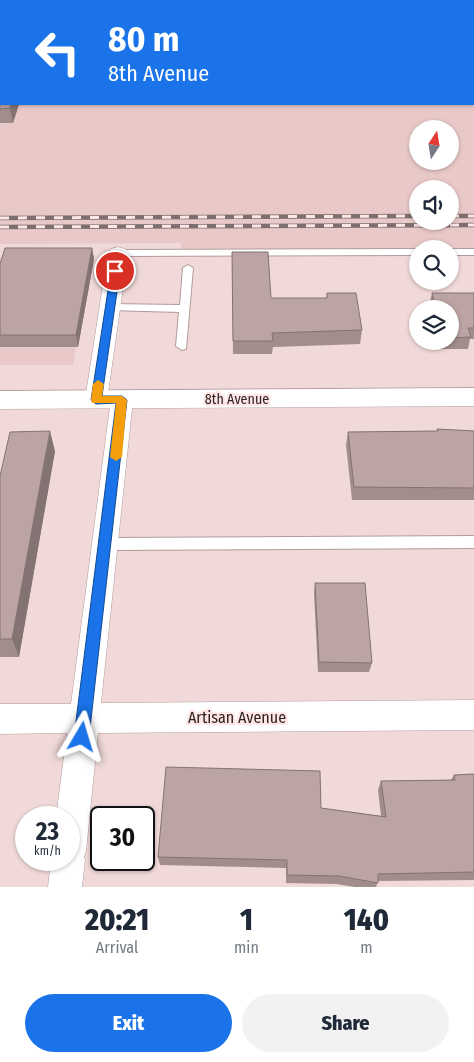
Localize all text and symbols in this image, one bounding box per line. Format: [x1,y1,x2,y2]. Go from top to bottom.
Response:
text: 80 m [108,18,180,60]
icon: left [25,20,90,85]
text: 8th Avenue [108,60,209,87]
north arrow [409,120,459,170]
map controls [409,120,459,350]
button: sound [409,180,459,230]
button: search [409,240,459,290]
pin [94,250,136,292]
icon: arrive [101,257,129,285]
button: layers [409,300,459,350]
street label: 8th Avenue [205,391,269,408]
street label: Artisan Avenue [188,708,286,727]
position arrow [55,710,107,762]
speed limit sign: 30 [90,806,155,871]
text: 23 [36,817,59,847]
text: km/h [34,844,61,858]
text: 20:21 [85,902,149,938]
text: 1 [240,902,253,938]
text: 140 [344,902,389,938]
text: Arrival [96,938,138,957]
text: min [234,938,259,957]
text: m [360,938,373,957]
button: Exit [25,994,232,1052]
button: Share [242,994,449,1052]

